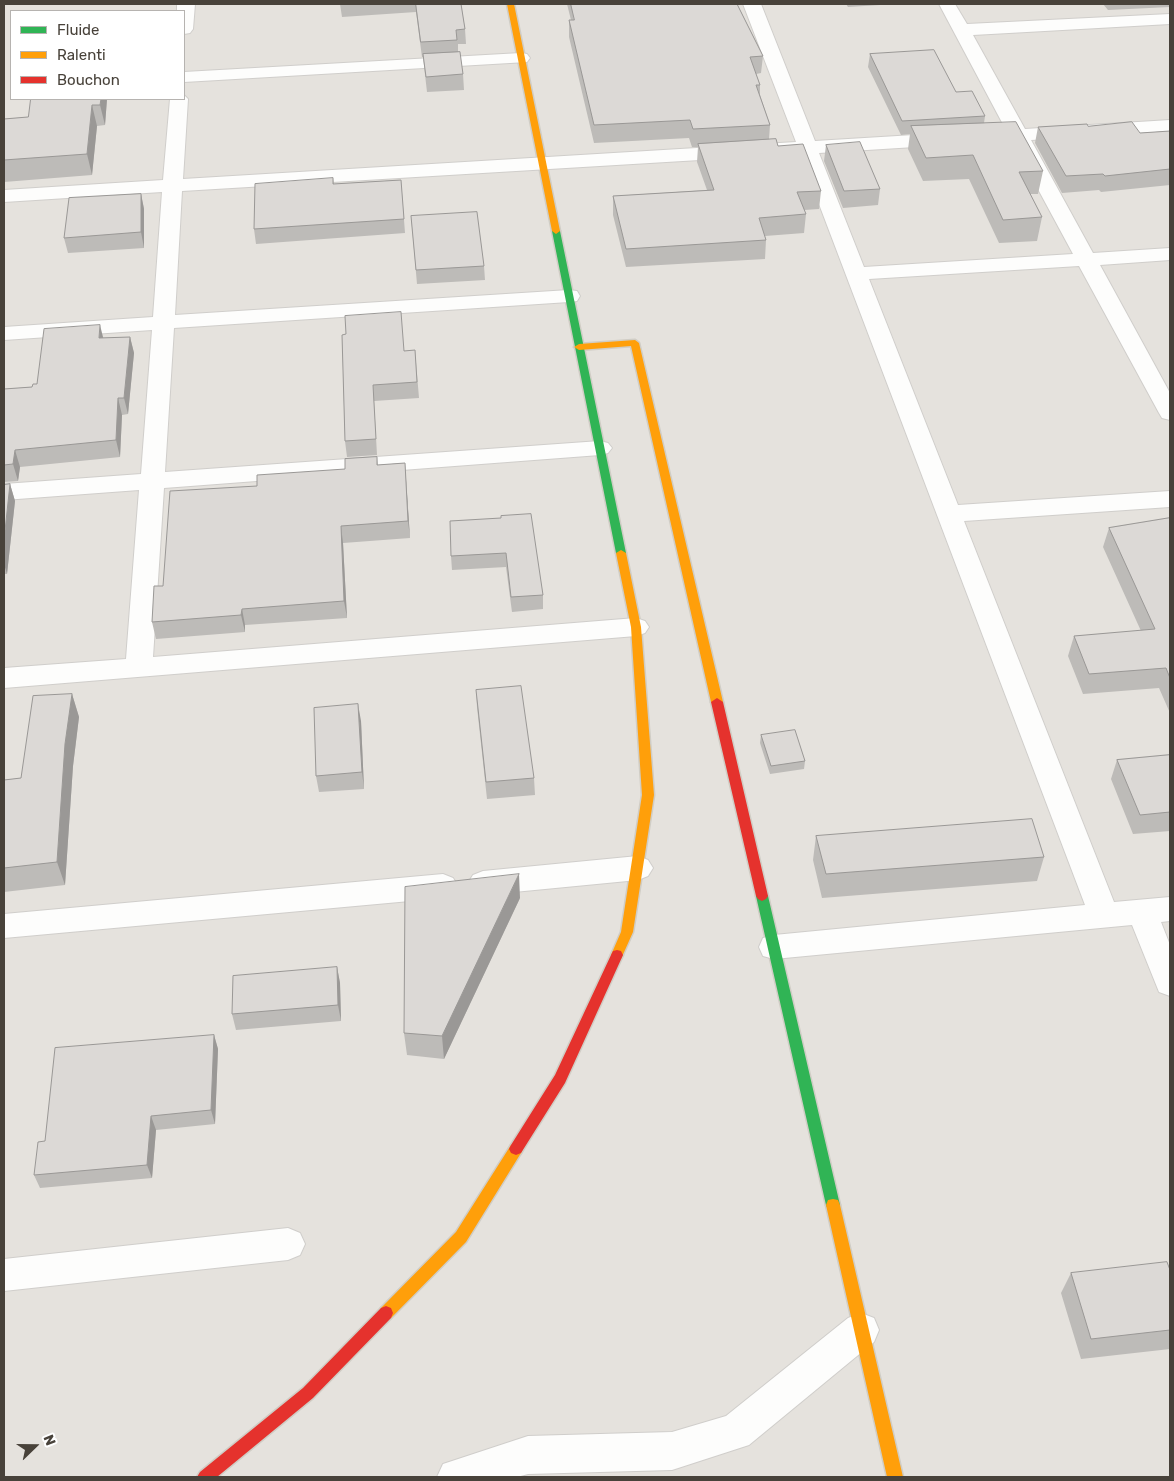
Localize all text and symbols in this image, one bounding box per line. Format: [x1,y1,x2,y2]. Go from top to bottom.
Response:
legend [10,10,185,100]
text: Fluide [57,21,99,39]
text: Ralenti [57,46,106,64]
text: Bouchon [57,71,120,89]
north arrow [10,1421,60,1471]
text: N [40,1432,59,1448]

